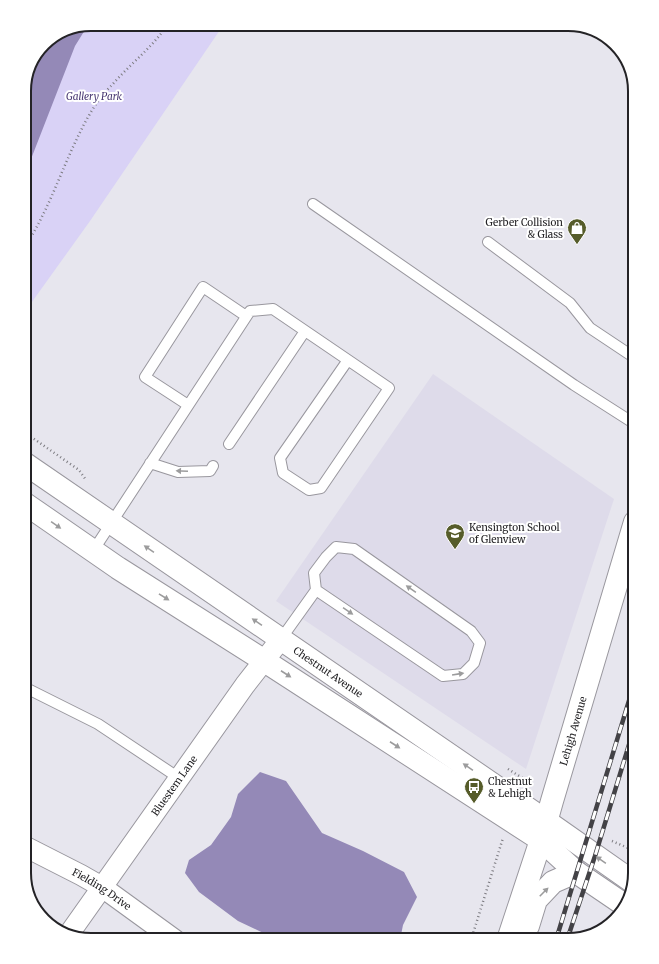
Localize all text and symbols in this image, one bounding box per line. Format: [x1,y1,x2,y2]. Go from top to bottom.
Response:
park label: Gallery Park [66,90,123,103]
place label: Gerber Collision & Glass [486,216,563,241]
shop icon: Gerber Collision & Glass [566,217,588,245]
one-way arrow [175,468,188,474]
one-way arrow [51,521,61,529]
place label: Kensington School of Glenview [469,521,560,546]
school or university icon: Kensington School of Glenview [444,522,466,550]
one-way arrow [144,545,155,553]
one-way arrow [406,585,416,593]
one-way arrow [158,594,170,601]
one-way arrow [343,607,353,615]
one-way arrow [251,618,262,626]
street label: Chestnut Avenue [291,644,365,700]
one-way arrow [280,671,292,678]
one-way arrow [452,671,464,677]
street label: Lehigh Avenue [557,695,590,767]
one-way arrow [390,741,400,749]
street label: Bluestem Lane [149,753,200,818]
one-way arrow [462,763,473,771]
place label: Chestnut & Lehigh [488,775,532,800]
bus stop icon: Chestnut & Lehigh [463,776,485,804]
one-way arrow [595,856,606,864]
street label: Fielding Drive [70,866,134,913]
one-way arrow [539,887,549,897]

